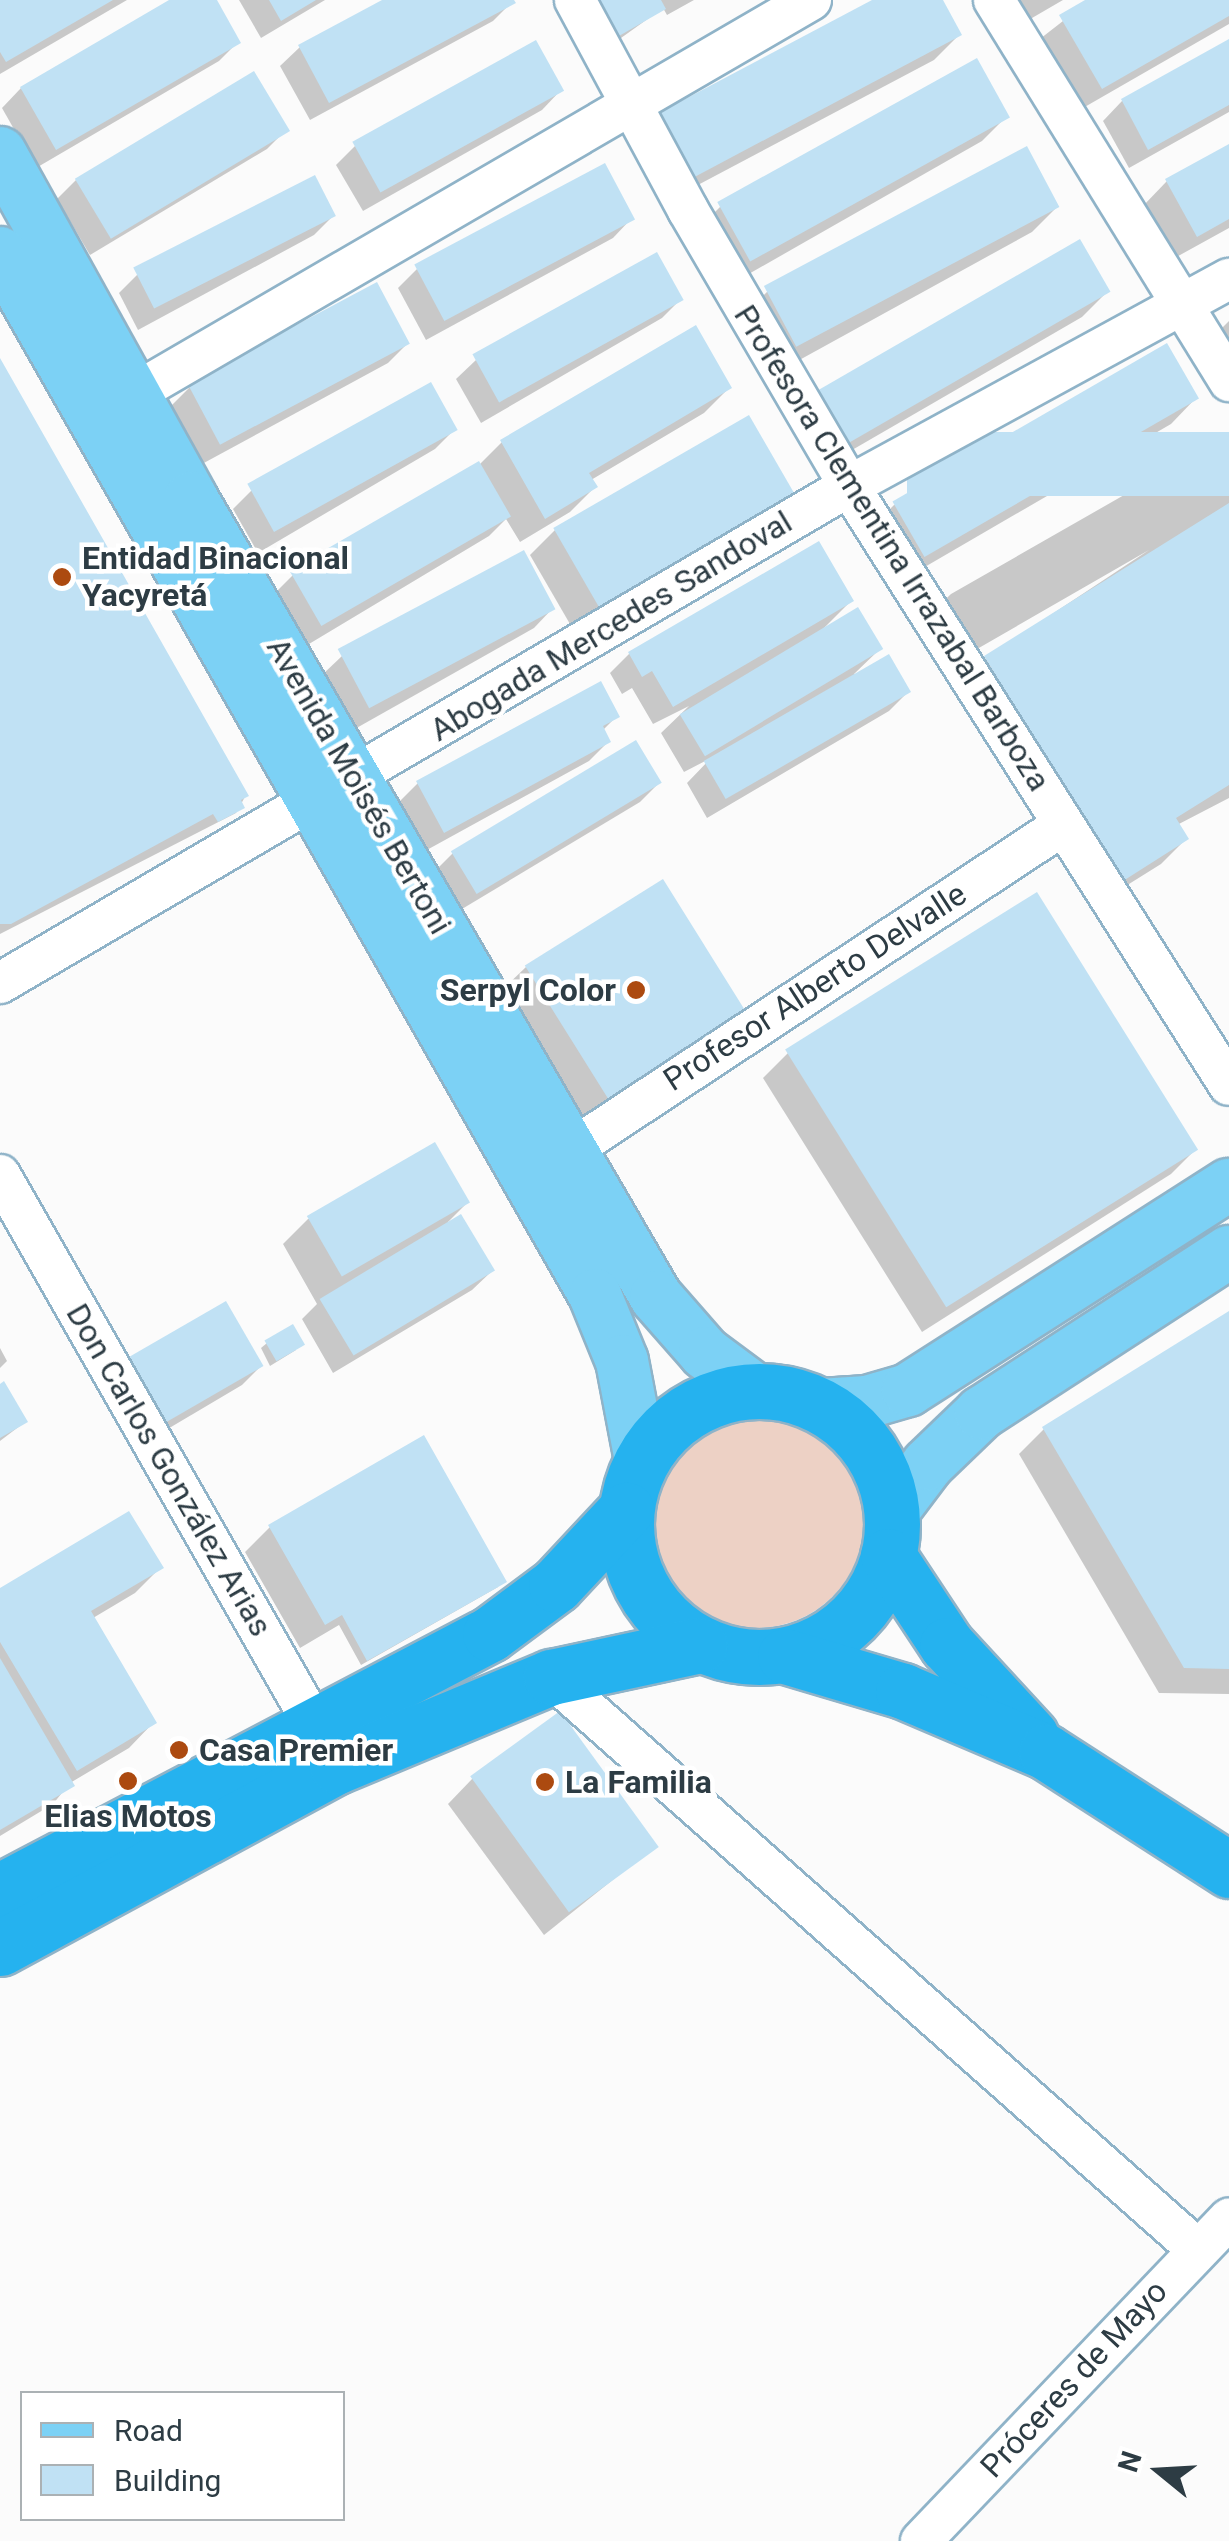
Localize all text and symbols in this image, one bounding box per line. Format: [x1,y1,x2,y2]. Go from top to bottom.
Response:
street label: Profesora Clementina Irrazabal Barboza [726,298,1058,798]
street label: Abogada Mercedes Sandoval [423,503,799,749]
place label: Entidad Binacional Yacyretá [82,540,349,615]
marker: Entidad Binacional Yacyretá [51,566,73,588]
street label: Avenida Moisés Bertoni [258,631,460,941]
street label: Profesor Alberto Delvalle [657,875,973,1099]
place label: Serpyl Color [440,971,616,1009]
marker: Serpyl Color [625,979,647,1001]
street label: Don Carlos González Arias [58,1297,280,1643]
place label: Casa Premier [199,1731,393,1769]
marker: Casa Premier [168,1739,190,1761]
place label: La Familia [565,1763,712,1801]
marker: Elias Motos [117,1770,139,1792]
marker: La Familia [534,1771,556,1793]
place label: Elias Motos [44,1797,212,1835]
street label: Próceres de Mayo [973,2272,1175,2486]
legend [20,2391,345,2521]
text: Road [114,2413,183,2448]
north arrow [1109,2421,1209,2521]
text: N [1111,2447,1149,2476]
text: Building [114,2463,221,2498]

